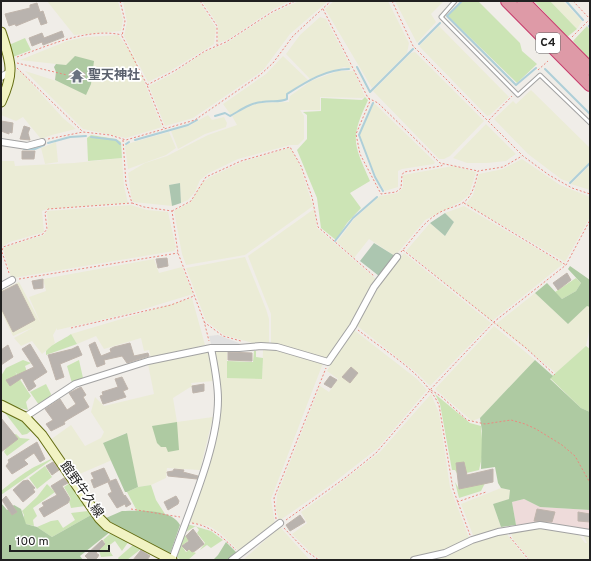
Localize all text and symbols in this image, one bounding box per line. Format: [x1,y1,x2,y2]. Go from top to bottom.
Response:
road number: C4 [536,33,560,53]
place label: 聖天神社 [88,67,140,84]
temple icon: 聖天神社 [69,68,85,84]
street label: 館野牛久線 [56,458,107,521]
scale bar [10,527,109,553]
text: 100 m [16,534,49,550]

